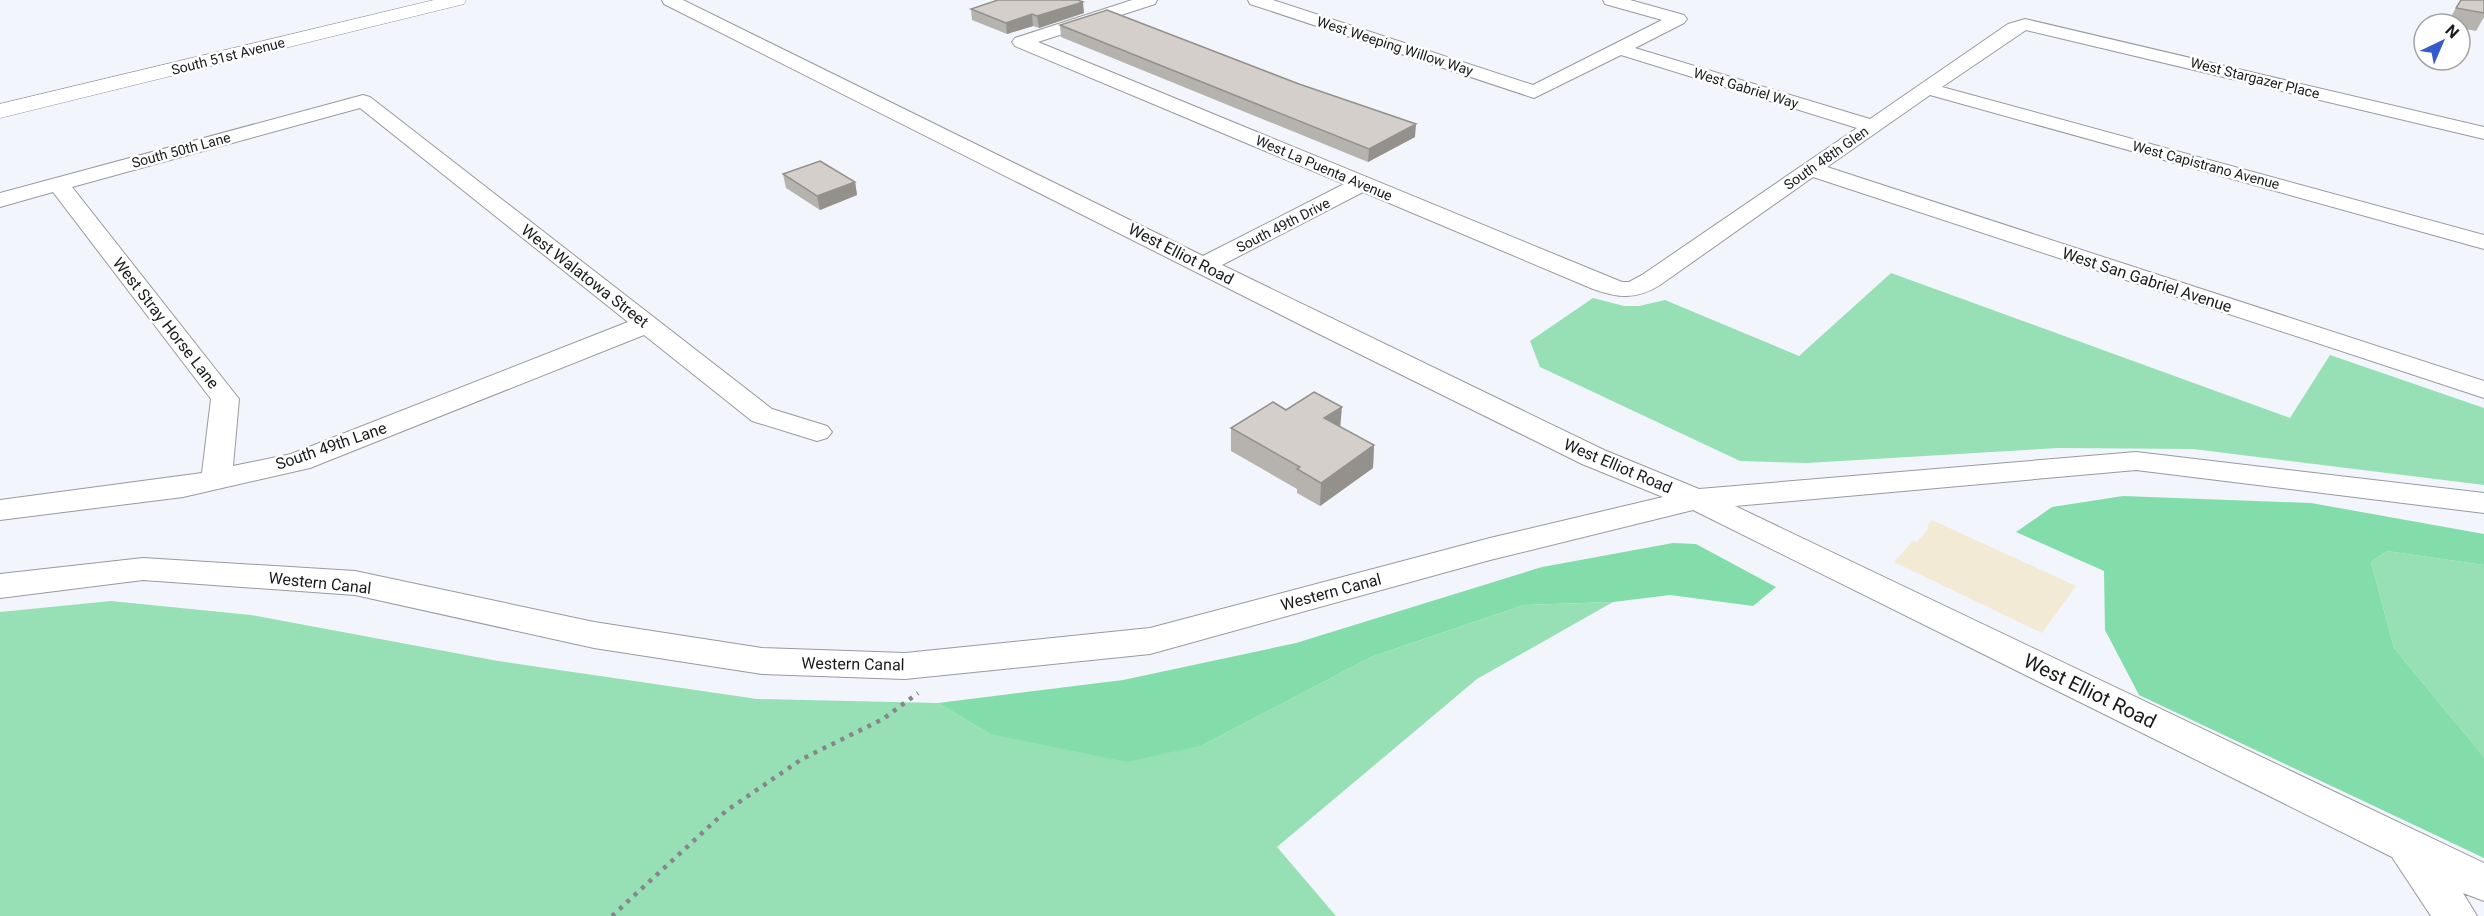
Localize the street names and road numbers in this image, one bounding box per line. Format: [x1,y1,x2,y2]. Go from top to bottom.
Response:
street label: West Weeping Willow Way [1315,13,1475,79]
street label: South 51st Avenue [170,34,286,78]
street label: West Stargazer Place [2189,54,2321,102]
street label: West Gabriel Way [1692,64,1801,112]
street label: South 48th Glen [1781,123,1871,193]
street label: South 50th Lane [130,129,232,171]
street label: West La Puenta Avenue [1253,132,1395,204]
street label: West Capistrano Avenue [2131,138,2281,192]
street label: South 49th Drive [1234,195,1332,255]
street label: West Elliot Road [1125,219,1237,289]
street label: West Walatowa Street [518,220,652,332]
street label: West San Gabriel Avenue [2060,244,2234,316]
street label: West Stray Horse Lane [109,254,223,392]
street label: South 49th Lane [273,418,389,474]
street label: West Elliot Road [1561,435,1675,497]
street label: Western Canal [268,568,372,598]
street label: Western Canal [1279,569,1383,615]
street label: West Elliot Road [2020,649,2160,733]
street label: Western Canal [801,654,905,674]

